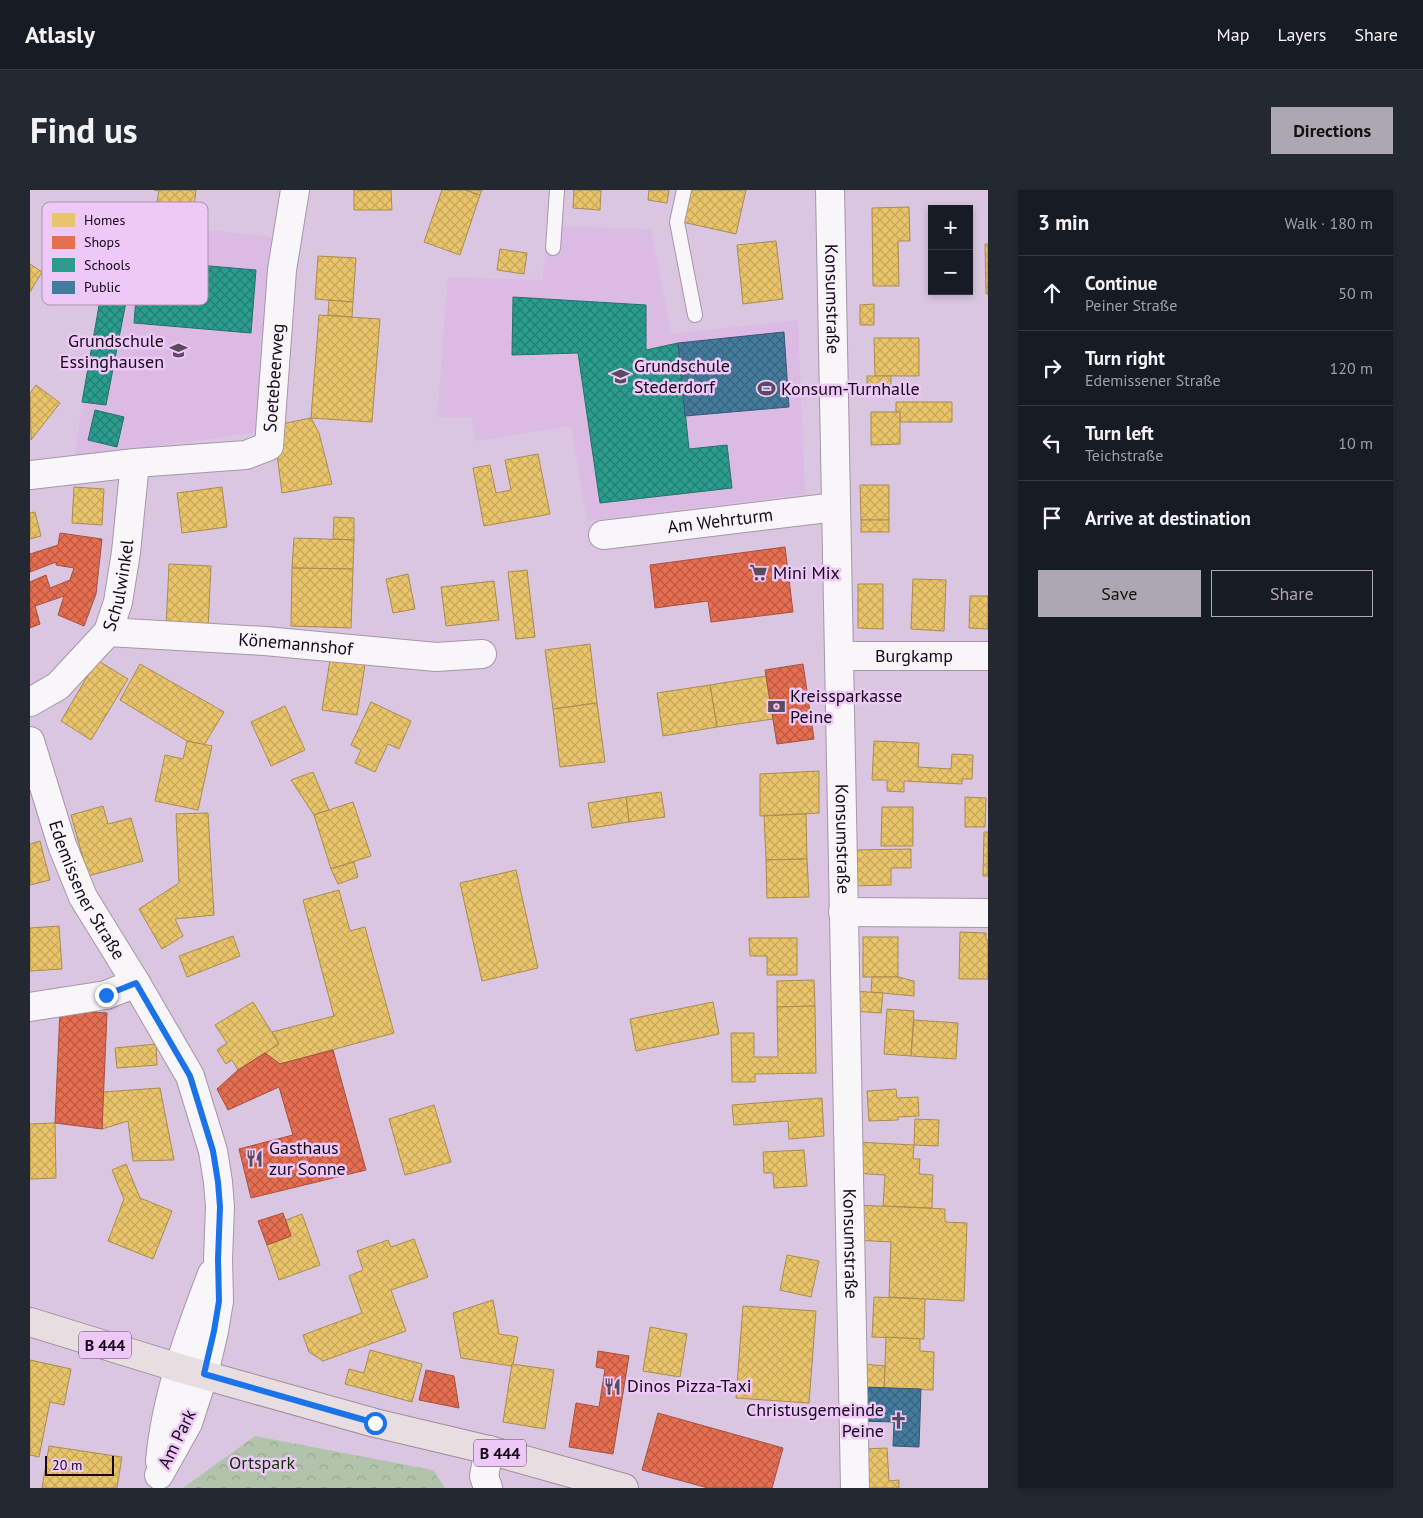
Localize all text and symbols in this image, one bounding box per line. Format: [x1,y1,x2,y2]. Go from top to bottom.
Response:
text: Atlasly [25,19,95,50]
text: Map [1217,23,1249,46]
text: Layers [1277,23,1326,46]
text: Share [1354,23,1398,46]
text: Find us [30,107,138,153]
button: Directions [1271,107,1393,154]
legend [42,202,208,305]
map controls [928,205,973,295]
button: + [928,205,973,250]
text: 3 min [1038,209,1089,236]
text: Homes [84,211,125,229]
text: Walk · 180 m [1284,213,1373,233]
text: Shops [84,233,120,251]
street label: Konsumstraße [820,244,845,354]
button: − [928,250,973,295]
text: Schools [84,256,131,274]
text: Continue [1085,271,1157,295]
text: Public [84,278,121,296]
icon: ahead [1038,279,1066,307]
text: 50 m [1338,283,1373,303]
text: Peiner Straße [1085,295,1177,315]
street label: Soetebeerweg [258,323,289,433]
place label: Grundschule Essinghausen [60,329,164,373]
school or university icon: Grundschule Essinghausen [168,341,188,361]
text: Turn right [1085,346,1165,370]
place label: Grundschule Stederdorf [634,354,730,398]
icon: right [1038,354,1066,382]
text: 120 m [1330,358,1373,378]
school or university icon: Grundschule Stederdorf [610,366,630,386]
text: Edemissener Straße [1085,370,1221,390]
place label: Konsum-Turnhalle [781,377,920,400]
sports icon: Konsum-Turnhalle [757,379,777,399]
text: Turn left [1085,421,1154,445]
icon: left [1038,429,1066,457]
text: 10 m [1338,433,1373,453]
text: Teichstraße [1085,445,1163,465]
street label: Am Wehrturm [666,503,774,538]
icon: arrive [1038,504,1066,532]
text: Arrive at destination [1085,506,1251,530]
street label: Schulwinkel [97,538,138,634]
place label: Mini Mix [773,561,840,584]
supermarket icon: Mini Mix [749,563,769,583]
button: Save [1038,570,1201,617]
button: Share [1211,570,1373,617]
street label: Könemannshof [238,627,355,660]
street label: Burgkamp [875,644,953,667]
place label: Kreissparkasse Peine [790,684,902,728]
bank icon: Kreissparkasse Peine [766,696,786,716]
street label: Konsumstraße [830,784,856,894]
street label: Edemissener Straße [44,817,131,964]
route end [95,984,118,1007]
place label: Gasthaus zur Sonne [269,1136,346,1180]
restaurant icon: Gasthaus zur Sonne [245,1148,265,1168]
street label: Konsumstraße [838,1189,863,1299]
road number: B 444 [79,1332,131,1358]
place label: Dinos Pizza-Taxi [627,1374,751,1397]
restaurant icon: Dinos Pizza-Taxi [603,1376,623,1396]
place label: Christusgemeinde Peine [746,1398,884,1442]
street label: Am Park [152,1405,201,1472]
church icon: Christusgemeinde Peine [888,1410,908,1430]
route start [364,1412,387,1435]
road number: B 444 [474,1440,526,1466]
park label: Ortspark [229,1451,295,1474]
scale bar [45,1453,114,1476]
text: 20 m [52,1456,82,1474]

